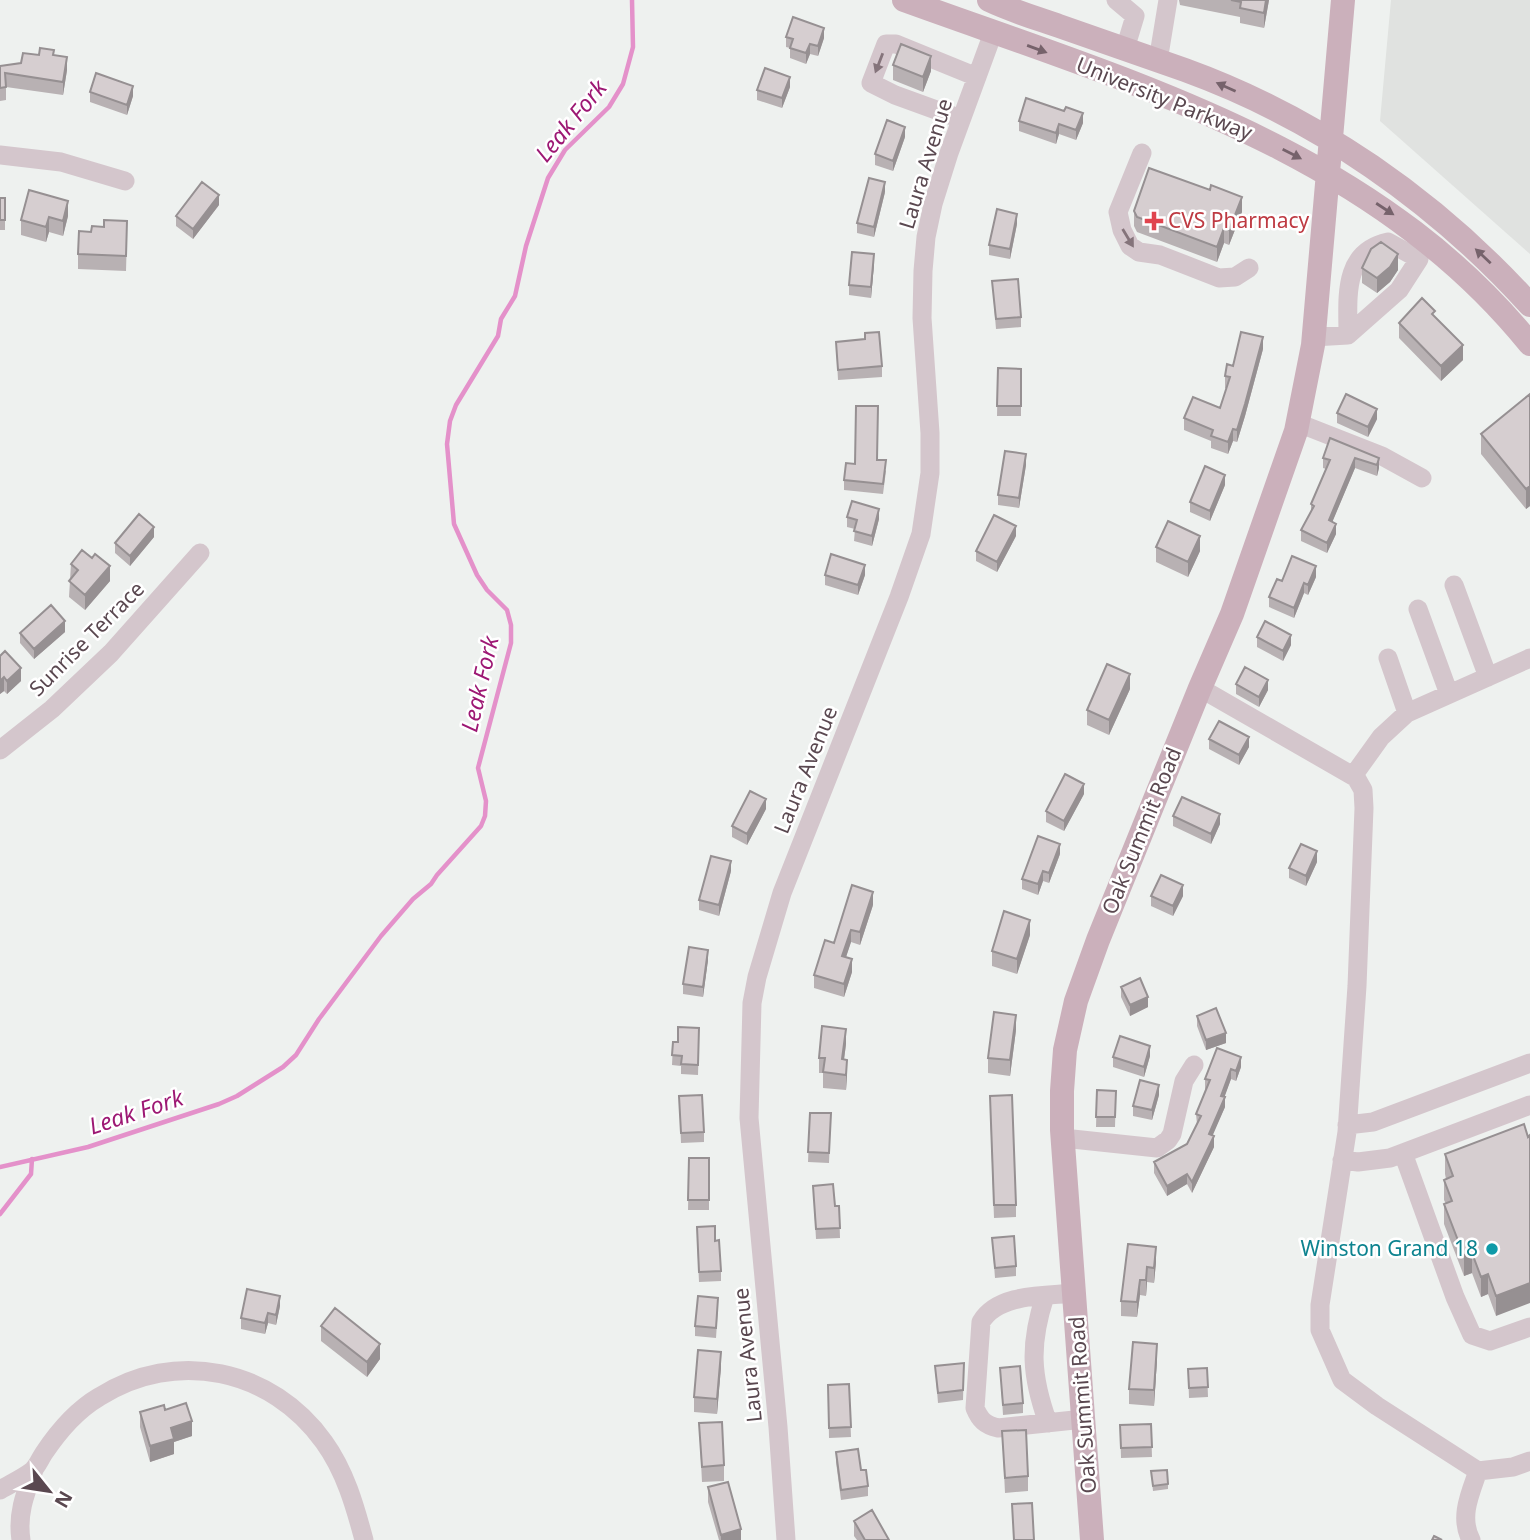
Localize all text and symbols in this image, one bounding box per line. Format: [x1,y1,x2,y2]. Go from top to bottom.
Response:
one-way arrow [1026,43,1047,54]
street label: University Parkway [1072,50,1257,146]
one-way arrow [873,52,884,73]
water label: Leak Fork [527,71,614,168]
one-way arrow [1216,81,1236,93]
street label: Laura Avenue [892,95,958,232]
one-way arrow [1282,149,1302,160]
one-way arrow [1375,203,1395,216]
place label: CVS Pharmacy [1168,206,1309,234]
marker: CVS Pharmacy [1146,213,1162,229]
one-way arrow [1122,229,1134,248]
one-way arrow [1474,248,1492,264]
street label: Sunrise Terrace [23,575,150,702]
water label: Leak Fork [452,631,506,735]
street label: Laura Avenue [767,702,843,837]
street label: Oak Summit Road [1095,743,1187,918]
water label: Leak Fork [84,1080,188,1141]
place label: Winston Grand 18 [1301,1234,1478,1262]
marker: Winston Grand 18 [1484,1241,1500,1257]
street label: Laura Avenue [726,1287,768,1424]
street label: Oak Summit Road [1062,1316,1102,1495]
north arrow [14,1456,84,1526]
text: N [49,1486,79,1513]

